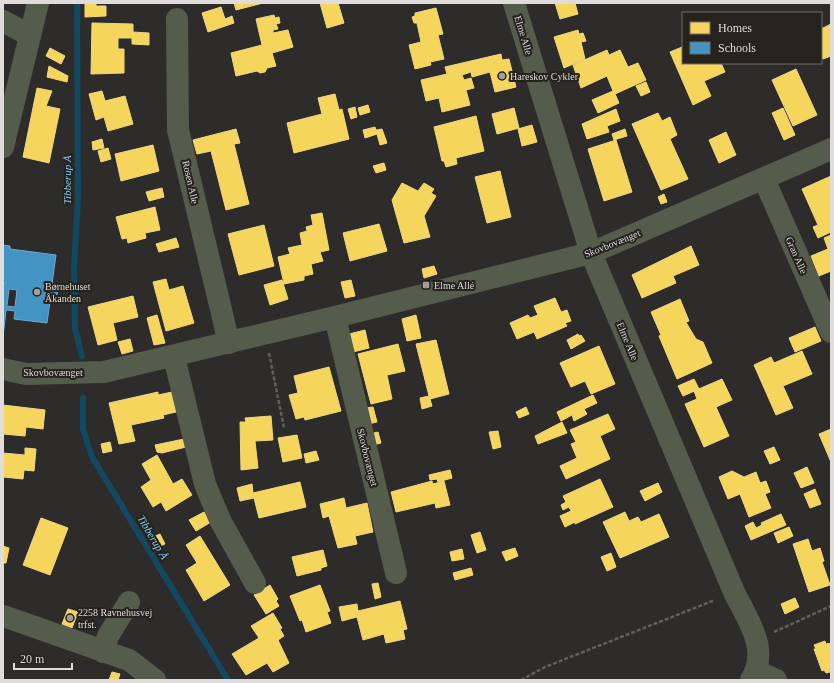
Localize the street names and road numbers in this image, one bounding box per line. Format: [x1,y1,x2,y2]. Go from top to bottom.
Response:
street label: Elme Alle [512,14,535,57]
street label: Rosen Alle [180,159,201,205]
street label: Skovbovænget [583,227,642,260]
street label: Gran Alle [784,235,810,276]
street label: Elme Alle [615,321,641,362]
street label: Skovbovænget [23,367,83,378]
street label: Skovbovænget [355,427,380,488]

